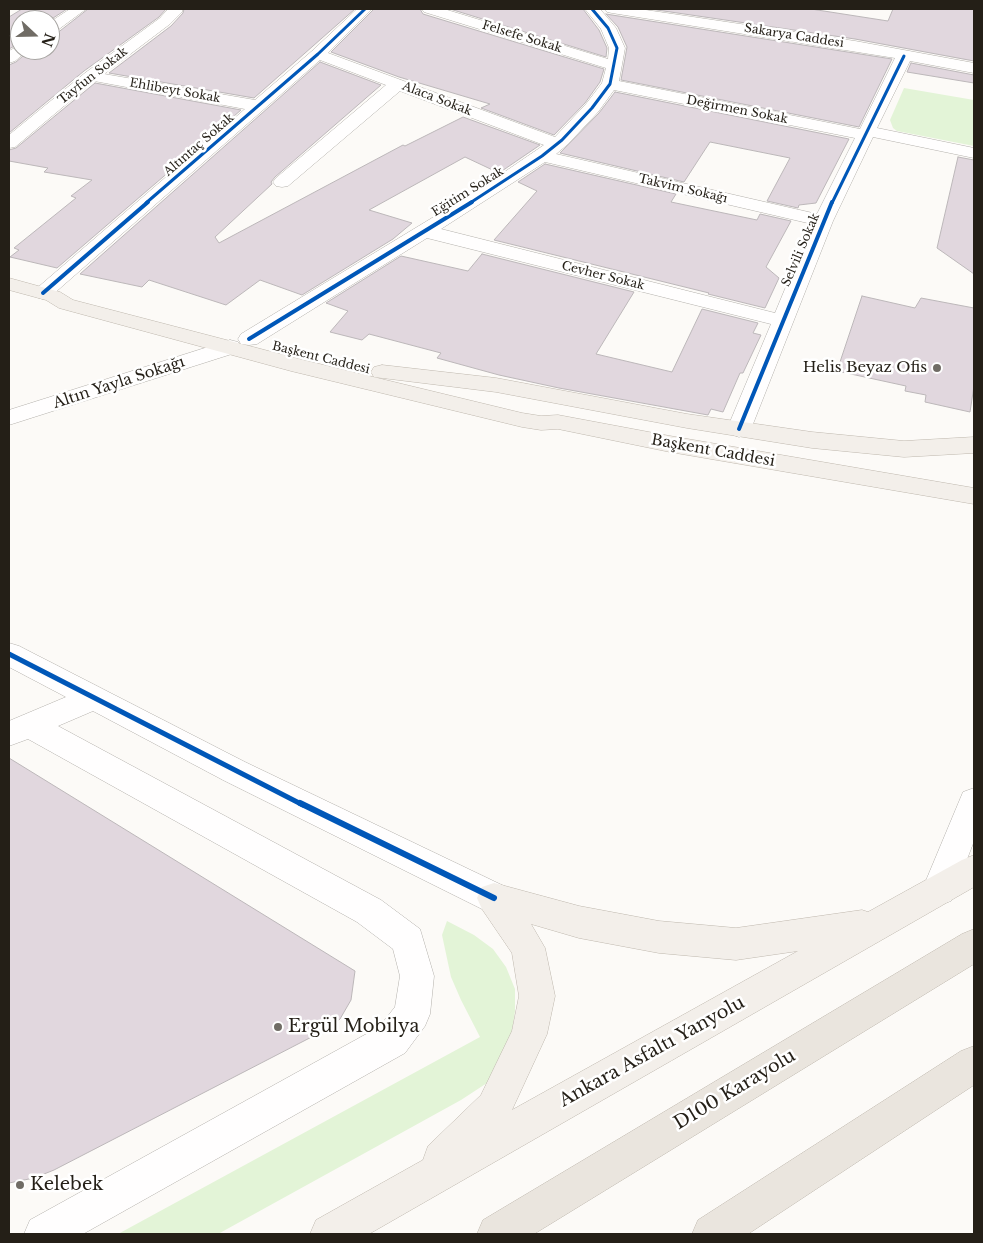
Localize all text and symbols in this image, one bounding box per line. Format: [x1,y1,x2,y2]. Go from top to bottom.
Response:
north arrow [10,10,60,60]
street label: Felsefe Sokak [480,18,564,56]
street label: Sakarya Caddesi [743,21,845,51]
text: N [37,31,59,49]
street label: Tayfun Sokak [55,44,131,108]
street label: Ehlibeyt Sokak [128,76,222,106]
street label: Alaca Sokak [400,79,474,119]
street label: Değirmen Sokak [685,93,789,127]
street label: Altıntaç Sokak [161,111,237,179]
street label: Eğitim Sokak [429,164,507,220]
street label: Takvim Sokağı [637,172,729,206]
street label: Selvili Sokak [779,211,823,289]
street label: Cevher Sokak [560,259,646,293]
street label: Başkent Caddesi [271,339,371,377]
street label: Altın Yayla Sokağı [51,353,187,413]
place label: Helis Beyaz Ofis [803,359,927,377]
marker: Helis Beyaz Ofis [931,362,943,374]
street label: Başkent Caddesi [650,431,776,471]
street label: Ankara Asfaltı Yanyolu [555,992,749,1112]
place label: Ergül Mobilya [288,1016,419,1038]
marker: Ergül Mobilya [272,1021,284,1033]
street label: D100 Karayolu [670,1045,800,1135]
place label: Kelebek [30,1174,103,1196]
marker: Kelebek [14,1179,26,1191]

